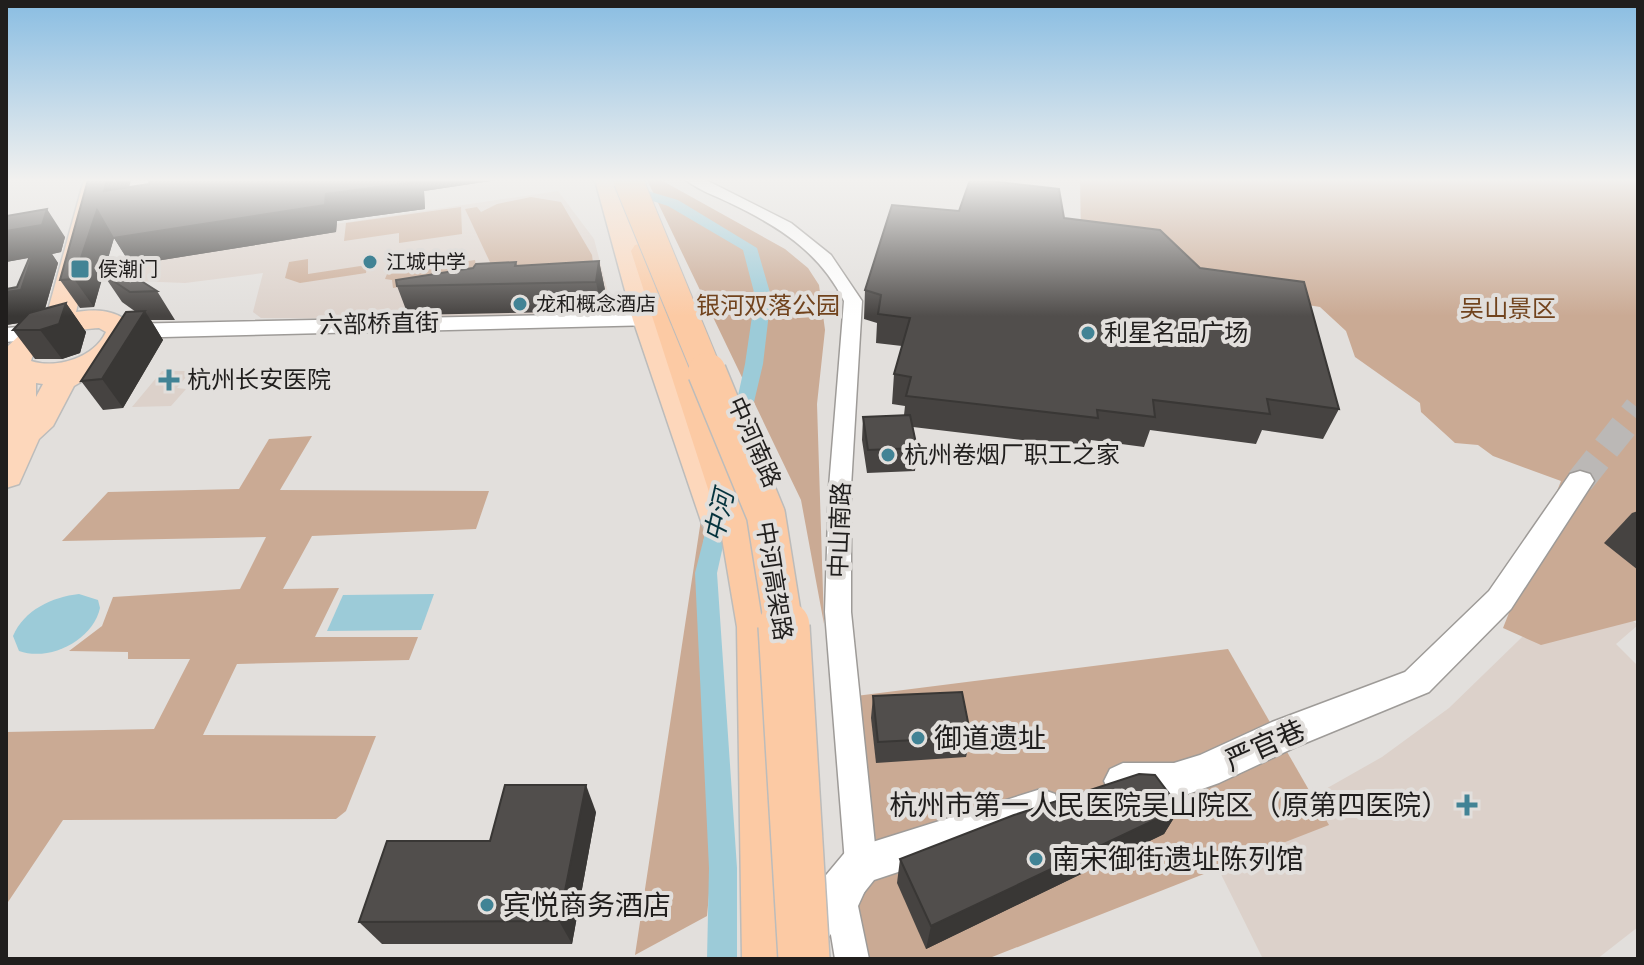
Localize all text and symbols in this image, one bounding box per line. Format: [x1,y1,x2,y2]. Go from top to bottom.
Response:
place label: 江城中学 [386,250,466,274]
marker: 江城中学 [361,253,379,271]
place label: 侯潮门 [98,257,158,281]
marker: 侯潮门 [69,258,91,280]
park label: 银河双落公园 [696,291,840,320]
place label: 龙和概念酒店 [536,292,656,316]
park label: 吴山景区 [1460,294,1556,323]
marker: 龙和概念酒店 [511,295,529,313]
street label: 六部桥直街 [319,308,439,339]
place label: 利星名品广场 [1104,318,1248,347]
marker: 利星名品广场 [1079,324,1097,342]
place label: 杭州长安医院 [187,365,331,394]
marker: 杭州长安医院 [158,369,180,391]
street label: 中河南路 [722,392,787,492]
place label: 杭州卷烟厂职工之家 [904,440,1120,469]
marker: 杭州卷烟厂职工之家 [879,446,897,464]
water label: 中河 [698,482,742,545]
street label: 中山南路 [823,482,856,578]
street label: 中河高架路 [751,519,798,642]
street label: 严官巷 [1220,712,1310,778]
place label: 御道遗址 [934,721,1046,755]
marker: 御道遗址 [909,729,927,747]
place label: 杭州市第一人民医院吴山院区（原第四医院） [889,788,1449,822]
marker: 杭州市第一人民医院吴山院区（原第四医院） [1456,794,1478,816]
place label: 南宋御街遗址陈列馆 [1052,842,1304,876]
marker: 南宋御街遗址陈列馆 [1027,850,1045,868]
place label: 宾悦商务酒店 [503,888,671,922]
marker: 宾悦商务酒店 [478,896,496,914]

